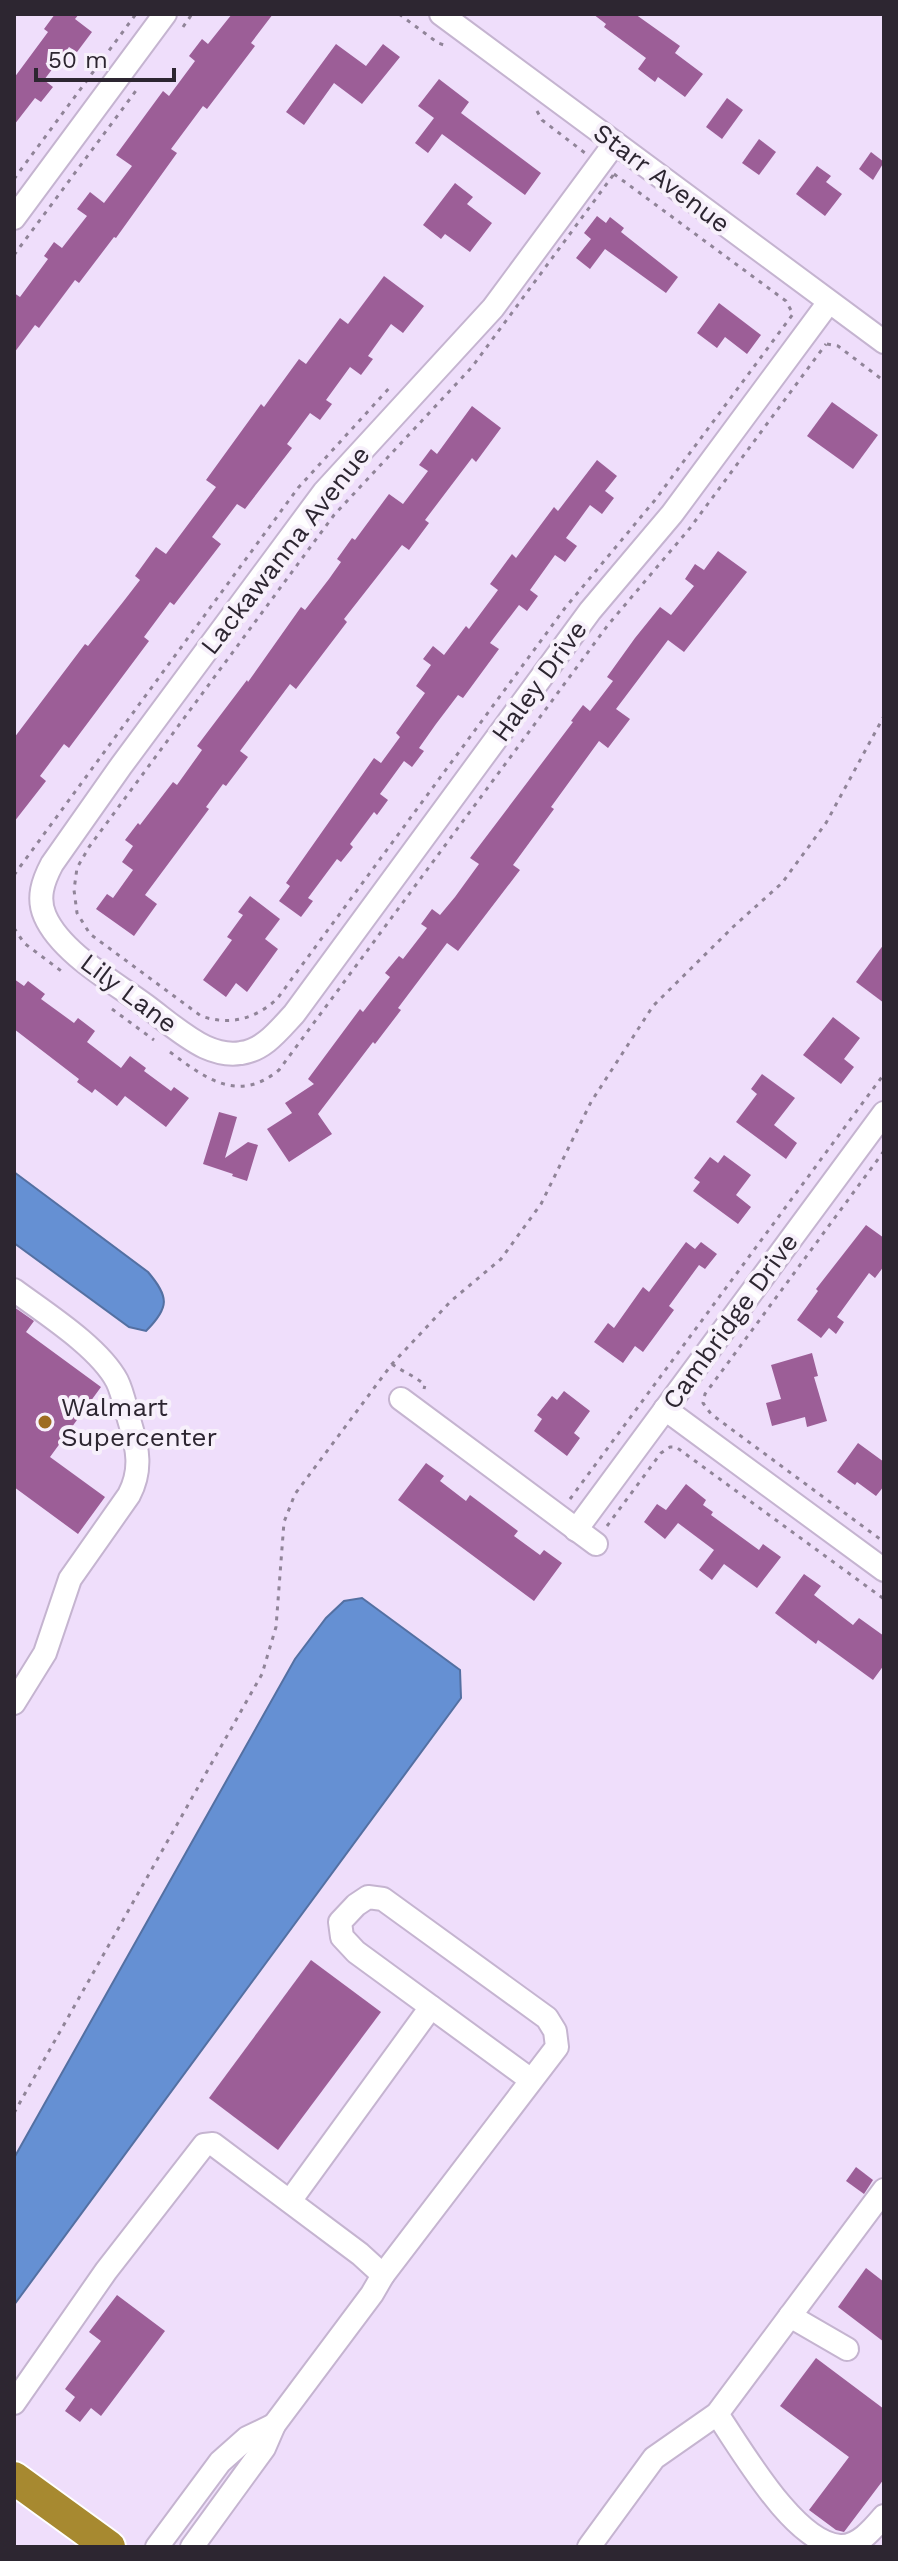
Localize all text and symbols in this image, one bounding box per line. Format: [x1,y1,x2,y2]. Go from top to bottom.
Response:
scale bar [36,32,174,82]
text: 50 m [48,46,108,74]
street label: Starr Avenue [588,117,736,239]
street label: Lackawanna Avenue [194,440,376,660]
street label: Haley Drive [485,615,593,747]
street label: Lily Lane [75,947,183,1039]
street label: Cambridge Drive [656,1227,804,1415]
place label: Walmart Supercenter [61,1392,217,1452]
marker: Walmart Supercenter [36,1413,54,1431]

